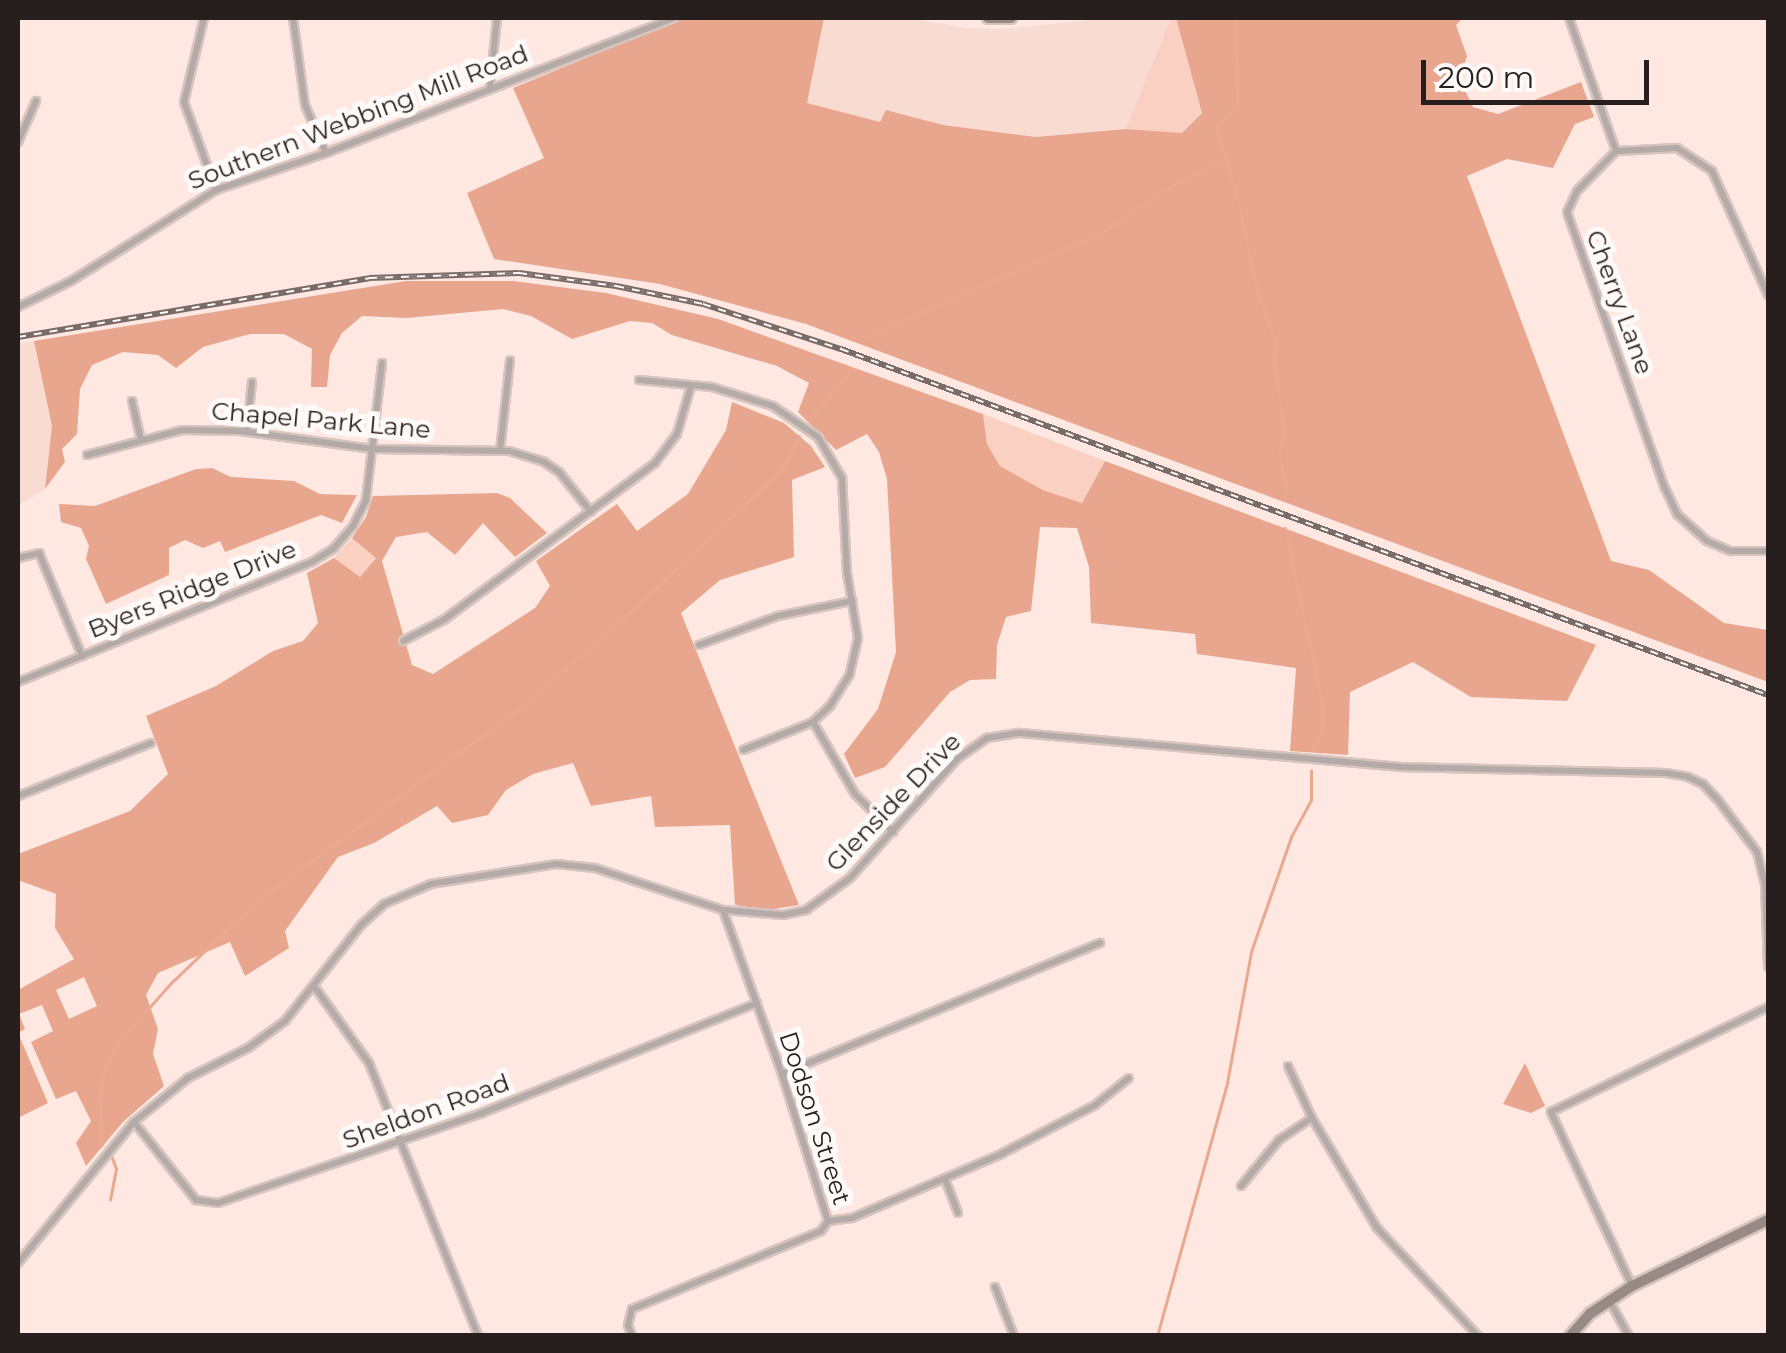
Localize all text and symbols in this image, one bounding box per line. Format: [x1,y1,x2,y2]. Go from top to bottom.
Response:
street label: Southern Webbing Mill Road [184,38,532,196]
scale bar [1426,40,1654,102]
text: 200 m [1438,59,1534,96]
street label: Cherry Lane [1580,226,1660,378]
street label: Chapel Park Lane [210,395,432,445]
street label: Byers Ridge Drive [84,534,300,644]
street label: Glenside Drive [819,726,967,878]
street label: Dodson Street [773,1028,857,1208]
street label: Sheldon Road [338,1067,514,1155]

